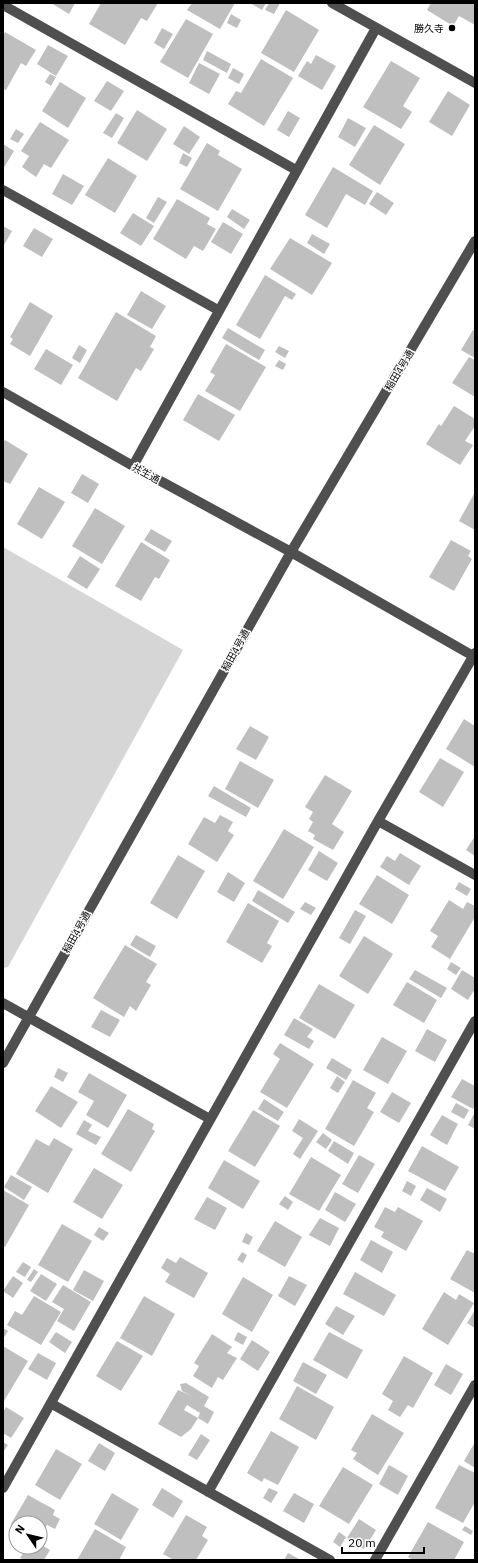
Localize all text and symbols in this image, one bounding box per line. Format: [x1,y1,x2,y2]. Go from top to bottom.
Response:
place label: 勝久寺 [414,22,444,35]
marker: 勝久寺 [447,23,457,33]
street label: 稲田4号通 [382,347,417,393]
street label: 共生通 [129,460,162,486]
street label: 稲田4号通 [219,627,252,674]
street label: 稲田4号通 [60,909,93,956]
north arrow [8,1515,48,1555]
text: N [12,1522,28,1537]
scale bar [342,1529,424,1555]
text: 20 m [348,1535,376,1550]

